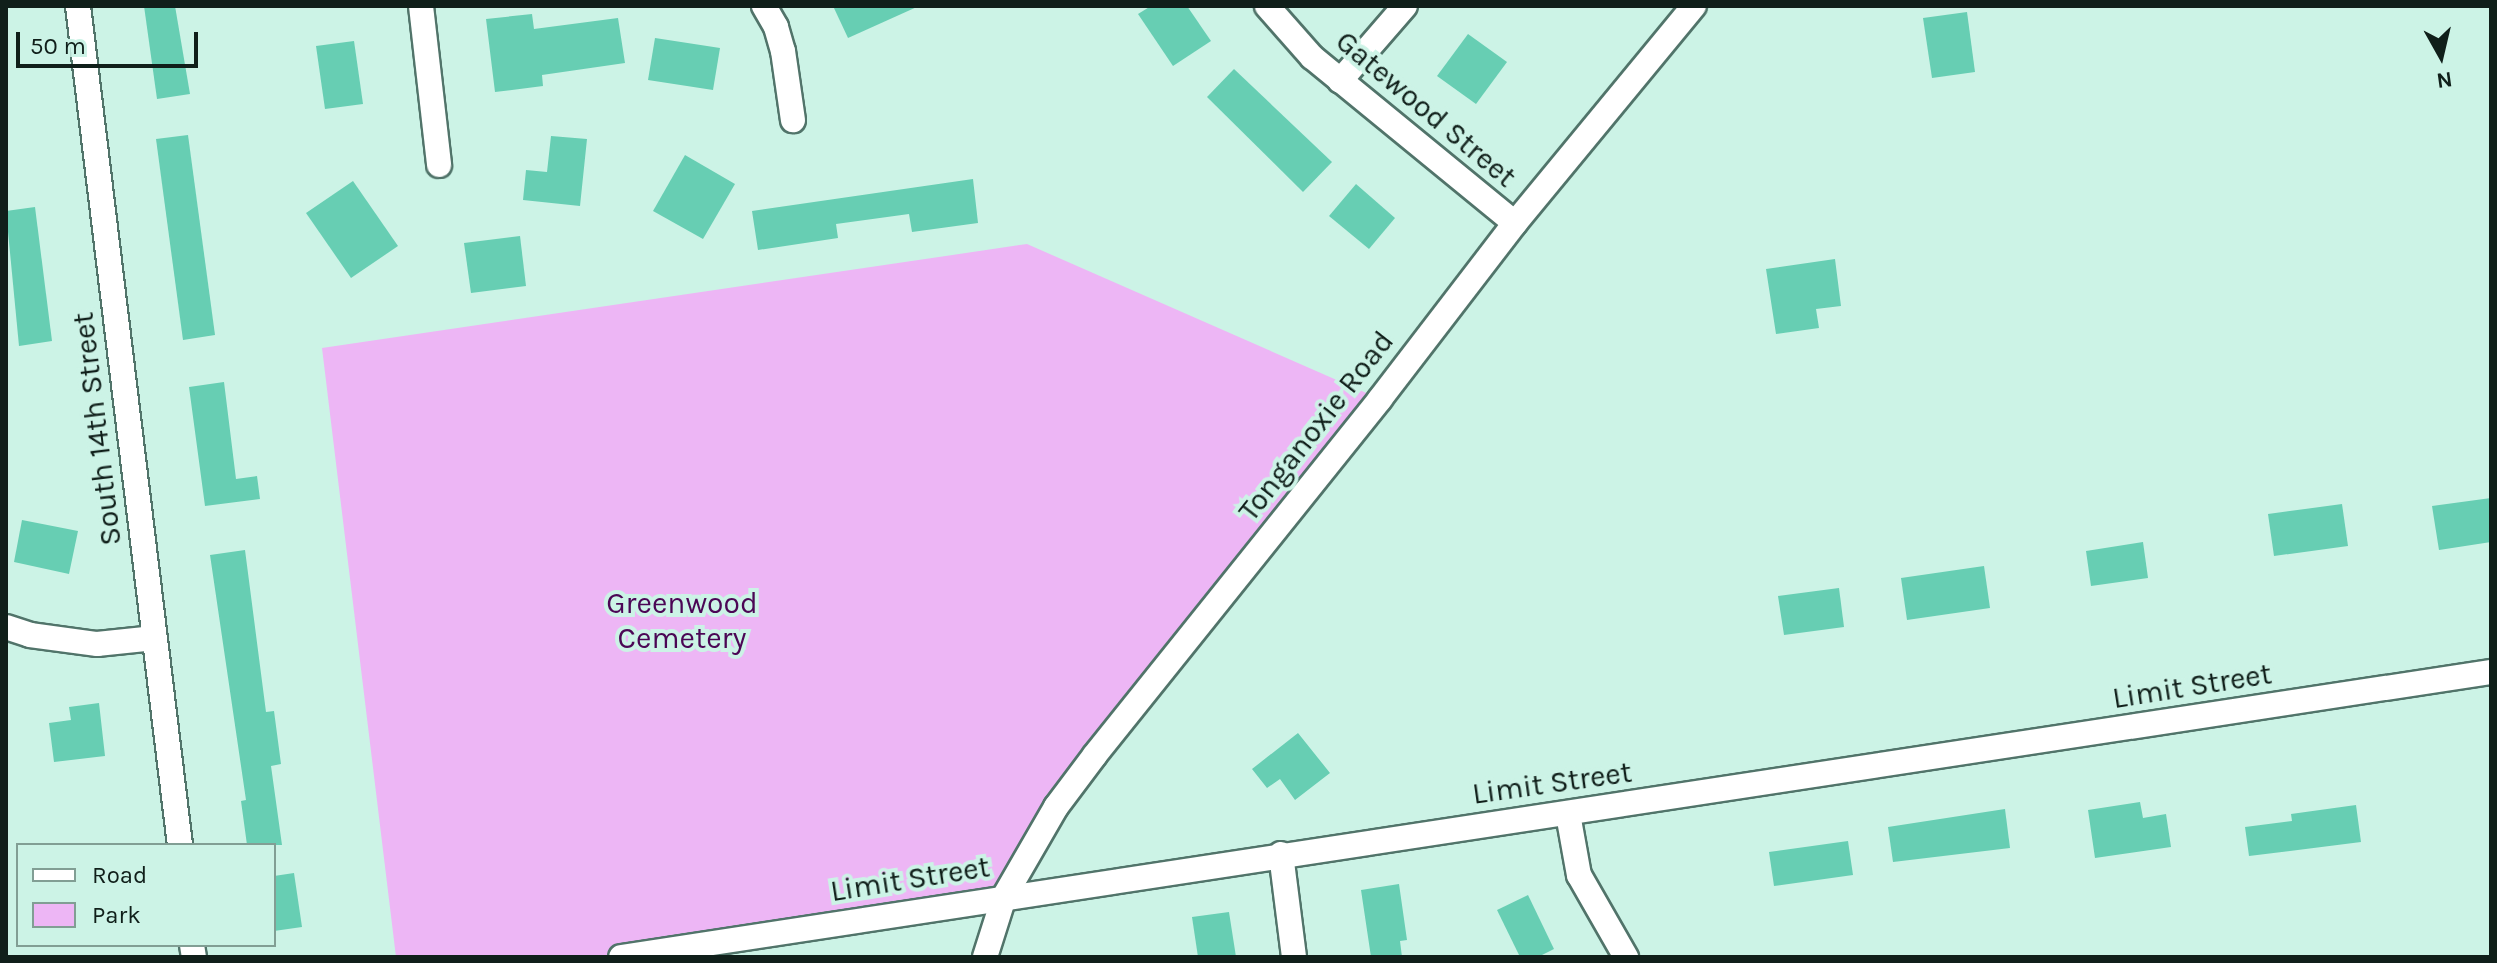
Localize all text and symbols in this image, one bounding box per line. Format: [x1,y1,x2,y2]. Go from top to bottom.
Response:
scale bar [20,16,202,66]
north arrow [2401,16,2481,96]
street label: Gatewood Street [1329,23,1523,195]
text: 50 m [30,32,86,60]
text: N [2435,66,2454,94]
street label: South 14th Street [65,310,129,548]
street label: Tonganoxie Road [1231,324,1401,528]
park label: Greenwood Cemetery [606,585,758,656]
street label: Limit Street [2110,656,2274,716]
street label: Limit Street [1470,754,1634,812]
legend [16,843,276,947]
street label: Limit Street [828,849,992,909]
text: Road [92,861,147,889]
text: Park [92,901,141,929]

